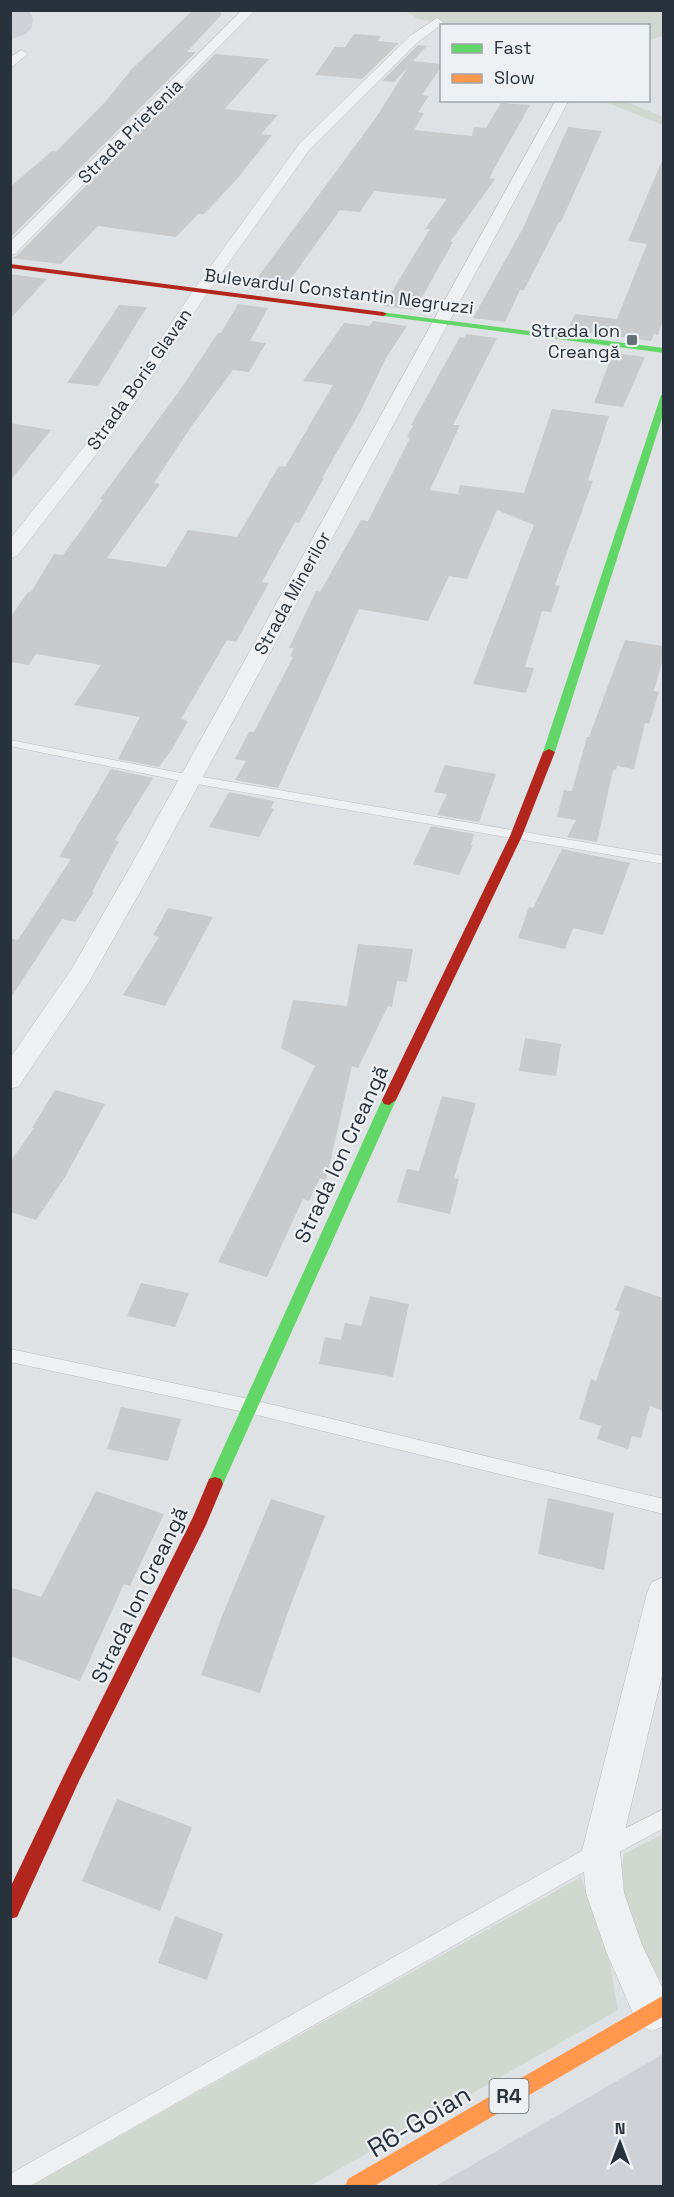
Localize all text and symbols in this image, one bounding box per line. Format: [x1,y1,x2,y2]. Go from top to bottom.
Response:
legend [440,24,650,102]
text: Fast [494,36,531,59]
text: Slow [494,66,535,89]
street label: Strada Prietenia [73,74,187,188]
street label: Bulevardul Constantin Negruzzi [203,263,475,319]
street label: Strada Boris Glavan [81,304,197,454]
place label: Strada Ion Creangă [531,319,620,363]
marker: Strada Ion Creangă [625,333,639,347]
street label: Strada Minerilor [249,527,336,659]
street label: Strada Ion Creangă [288,1061,394,1247]
street label: Strada Ion Creangă [85,1502,193,1688]
street label: R6-Goian [361,2077,477,2165]
road number: R4 [490,2079,528,2113]
north arrow [590,2113,650,2173]
text: N [615,2118,625,2139]

